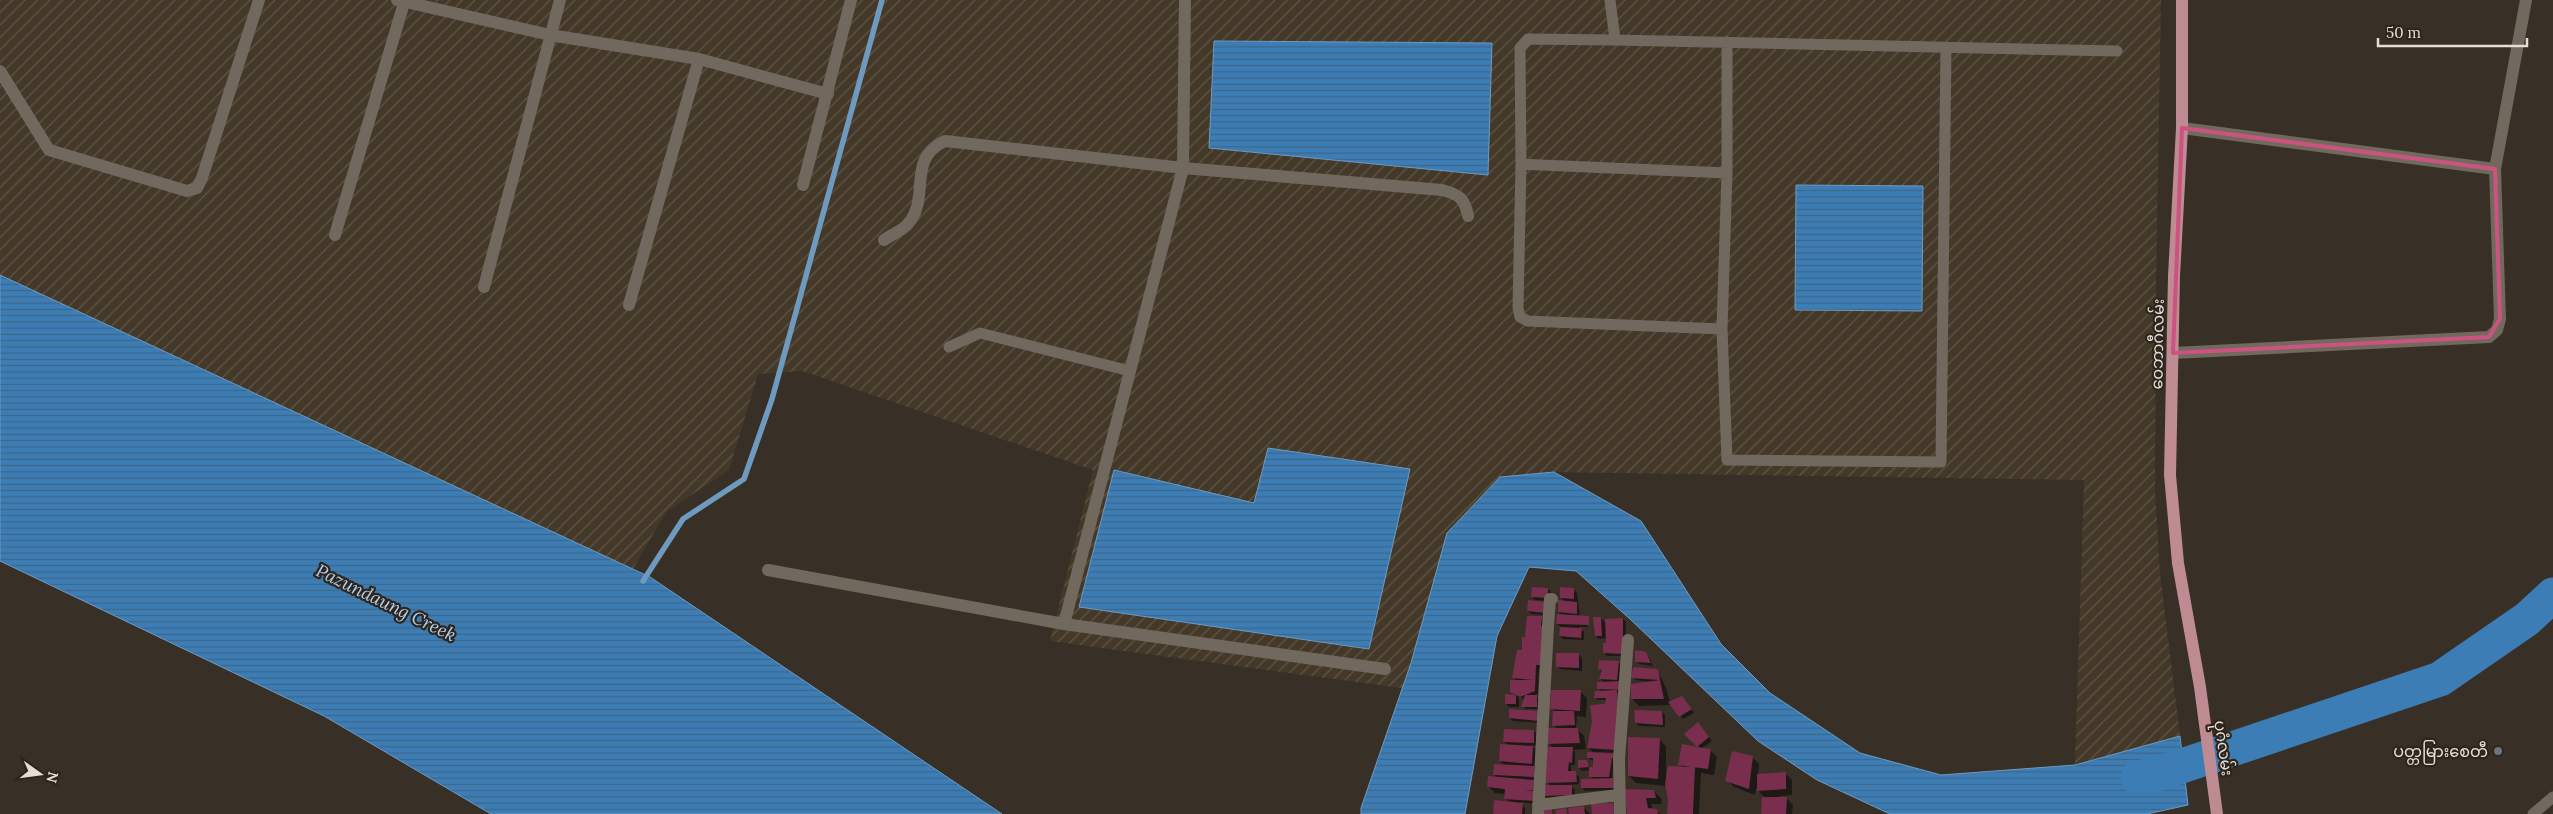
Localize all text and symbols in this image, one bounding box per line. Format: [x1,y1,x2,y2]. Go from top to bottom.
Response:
scale bar [2378,15,2527,47]
text: 50 m [2386,23,2421,42]
street label: ဝေဘာဂီလမ်း [2145,298,2168,390]
water label: Pazundaung Creek [312,559,460,646]
street label: ပုဂံလမ်း [2205,719,2239,778]
place label: ပတ္တမြား‌စေတီ [2393,740,2488,765]
marker: ပတ္တမြား‌စေတီ [2492,745,2504,757]
north arrow [15,749,65,799]
text: N [43,770,63,785]

